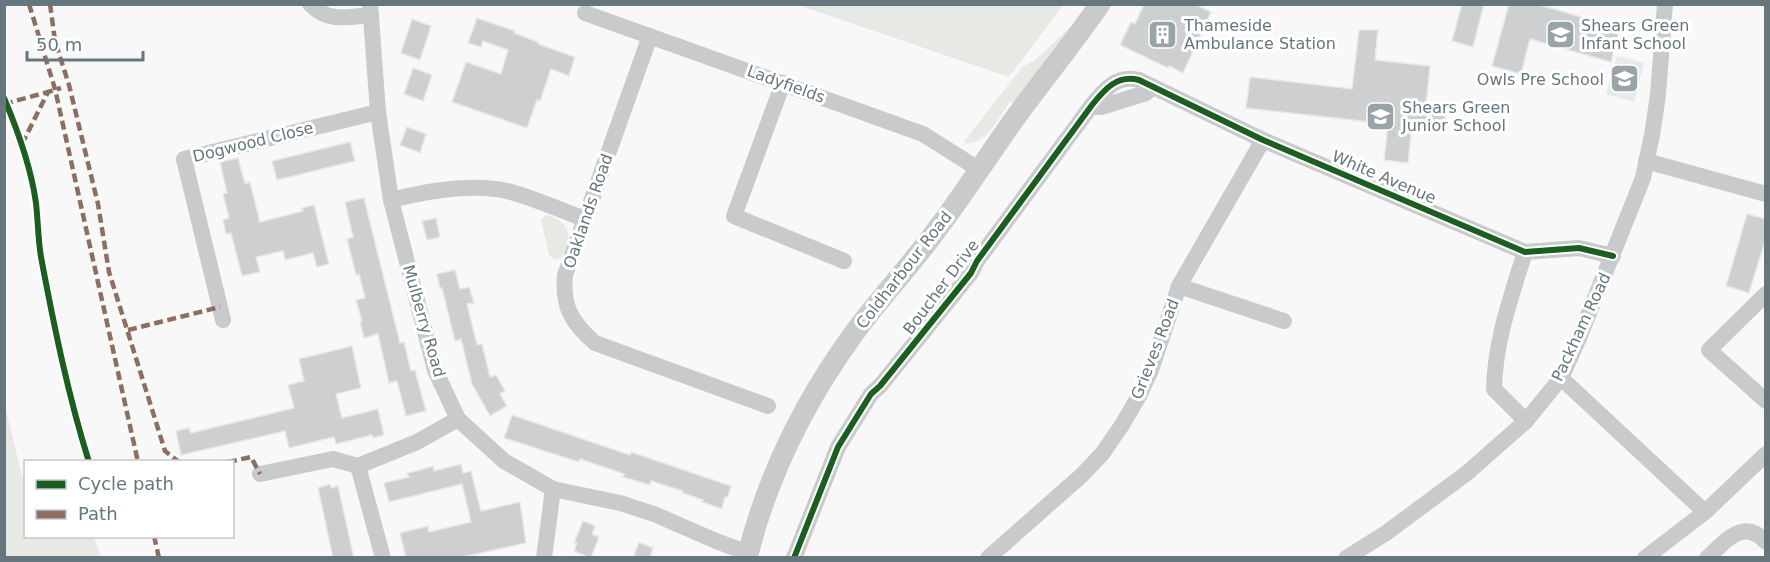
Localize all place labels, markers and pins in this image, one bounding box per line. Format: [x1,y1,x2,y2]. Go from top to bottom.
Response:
place label: Thameside Ambulance Station [1183,16,1336,53]
place label: Shears Green Infant School [1581,16,1689,53]
building icon: Thameside Ambulance Station [1147,18,1179,50]
school or university icon: Shears Green Infant School [1544,18,1576,50]
school or university icon: Owls Pre School [1609,63,1641,95]
place label: Owls Pre School [1477,70,1604,89]
place label: Shears Green Junior School [1401,98,1510,135]
school or university icon: Shears Green Junior School [1365,100,1397,132]

